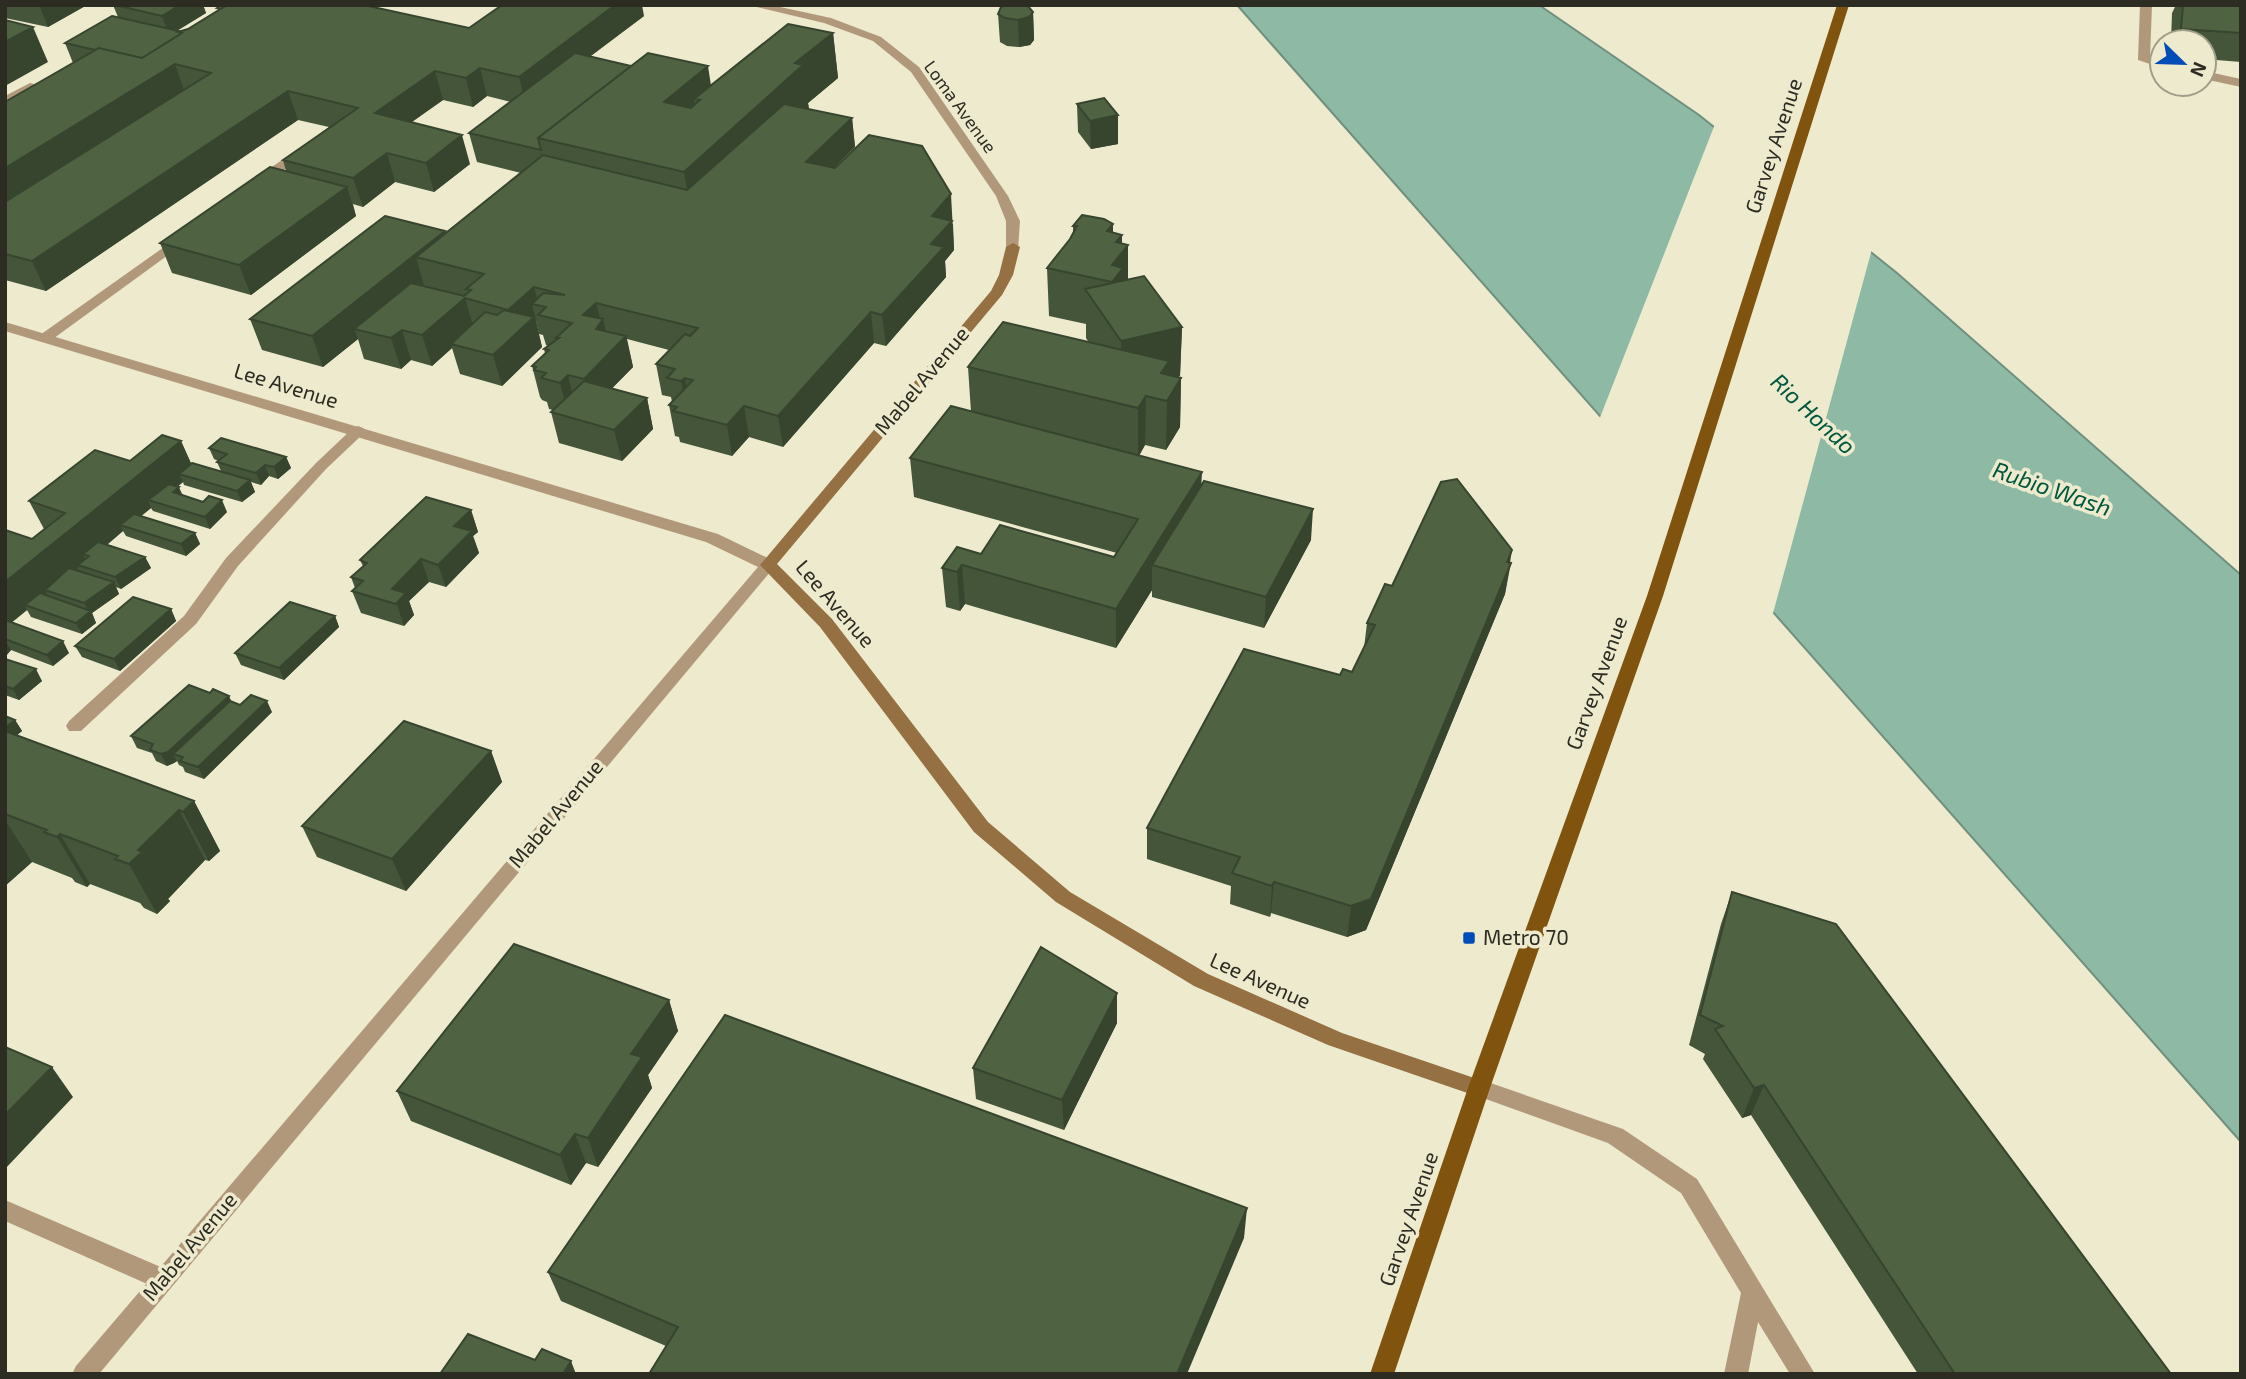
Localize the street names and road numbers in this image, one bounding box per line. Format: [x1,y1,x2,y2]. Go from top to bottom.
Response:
street label: Loma Avenue [920,56,1002,157]
street label: Garvey Avenue [1739,75,1806,216]
street label: Mabel Avenue [868,321,973,439]
street label: Lee Avenue [231,357,342,412]
street label: Lee Avenue [791,554,881,652]
street label: Garvey Avenue [1560,612,1631,753]
street label: Mabel Avenue [502,754,607,872]
street label: Lee Avenue [1206,946,1315,1013]
street label: Garvey Avenue [1373,1148,1442,1289]
street label: Mabel Avenue [136,1187,241,1305]

